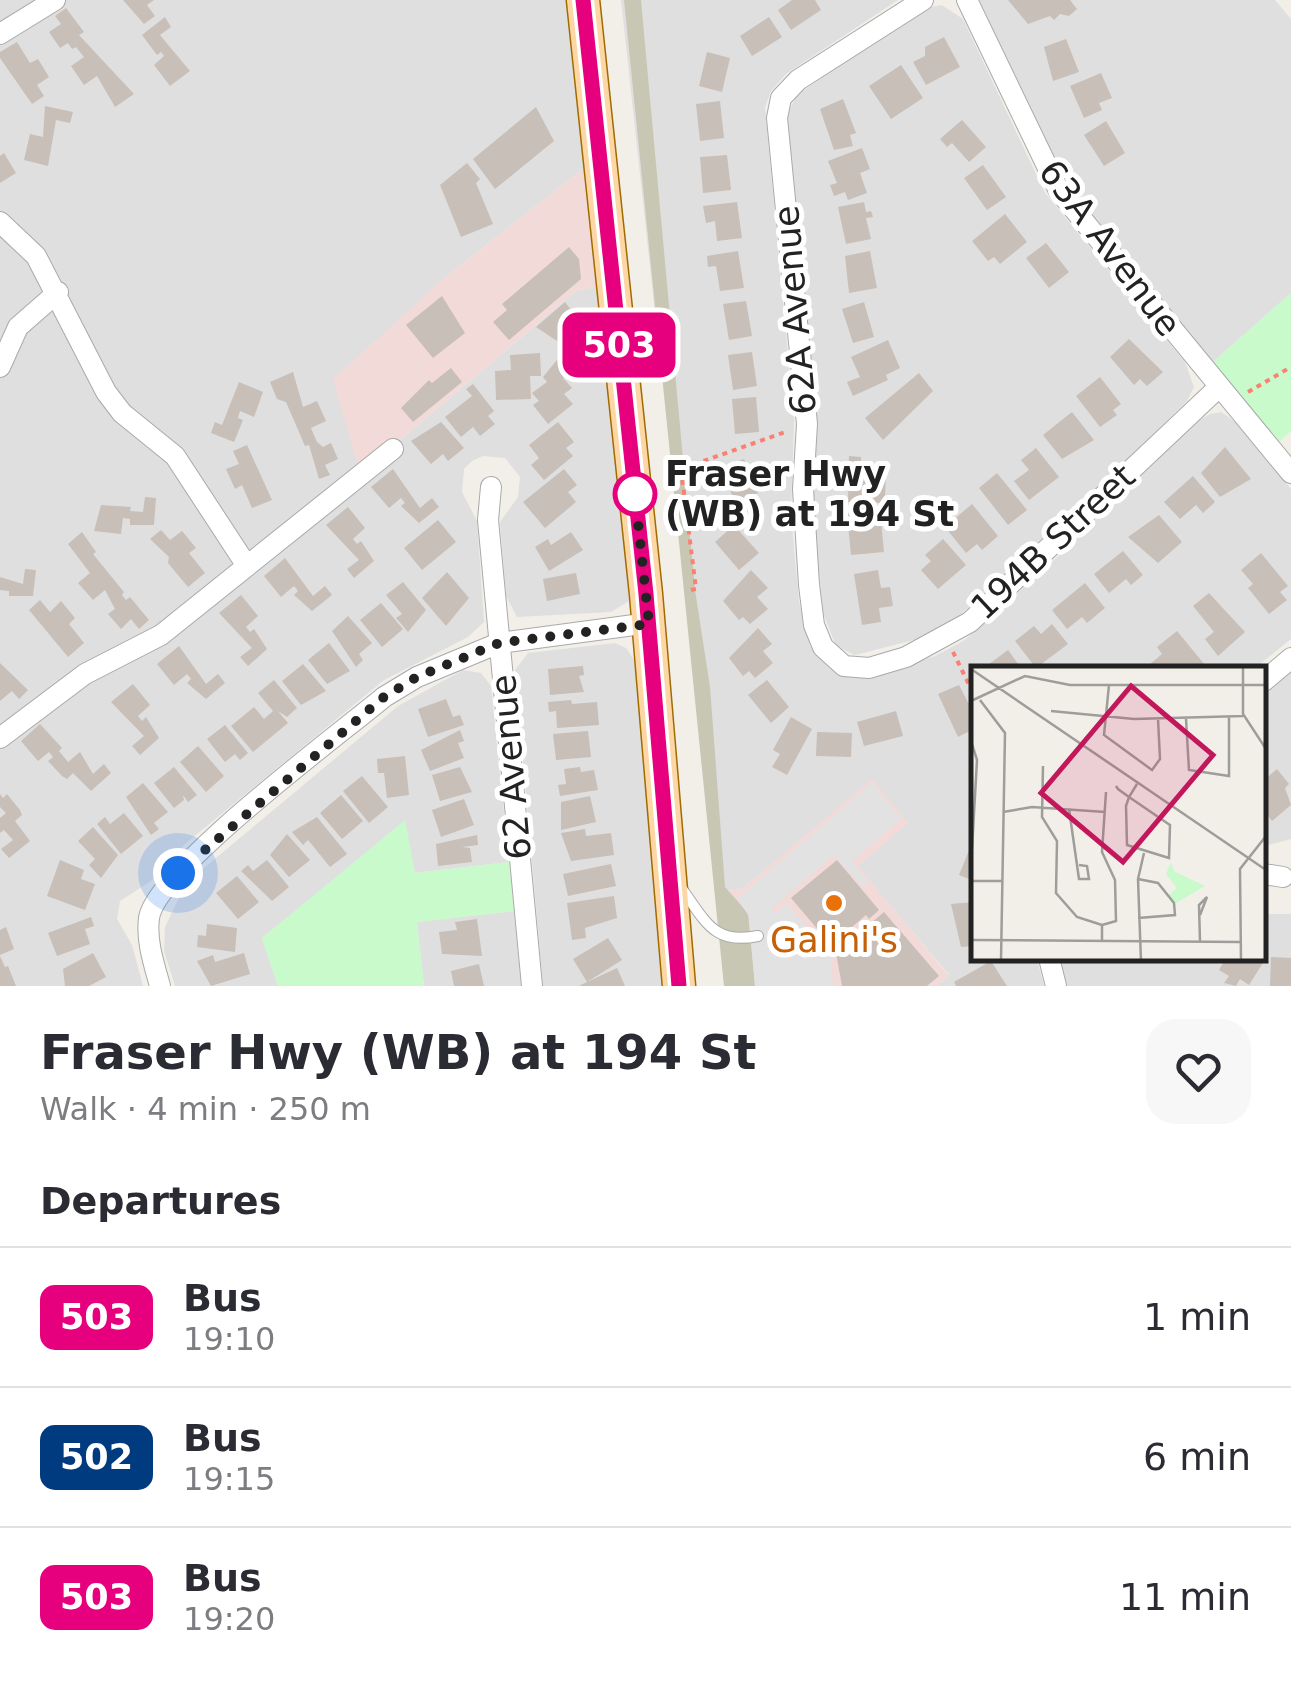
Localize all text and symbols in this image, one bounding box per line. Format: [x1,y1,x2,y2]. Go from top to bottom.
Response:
street label: 63A Avenue [1031,152,1189,344]
street label: 62A Avenue [766,204,824,416]
line badge: 503 [562,312,676,378]
text: 503 [582,325,656,365]
place label: Fraser Hwy (WB) at 194 St [665,454,954,534]
street label: 194B Street [963,456,1143,628]
marker: Fraser Hwy (WB) at 194 St [614,473,656,515]
inset map [971,666,1266,961]
street label: 62 Avenue [483,673,539,861]
your location [153,848,203,898]
marker: Galini's [823,892,845,914]
place label: Galini's [770,920,898,960]
button: heart [1146,1019,1251,1124]
text: Fraser Hwy (WB) at 194 St [40,1024,756,1080]
text: Walk · 4 min · 250 m [40,1090,371,1128]
text: Departures [40,1179,281,1223]
text: Bus [183,1276,262,1320]
text: 1 min [1143,1295,1251,1339]
text: 503 [60,1297,133,1337]
text: 19:10 [183,1320,275,1358]
text: Bus [183,1416,262,1460]
text: 6 min [1143,1435,1251,1479]
text: 502 [60,1437,133,1477]
text: 19:15 [183,1460,275,1498]
text: Bus [183,1556,262,1600]
text: 11 min [1119,1575,1251,1619]
text: 503 [60,1577,133,1617]
text: 19:20 [183,1600,275,1638]

